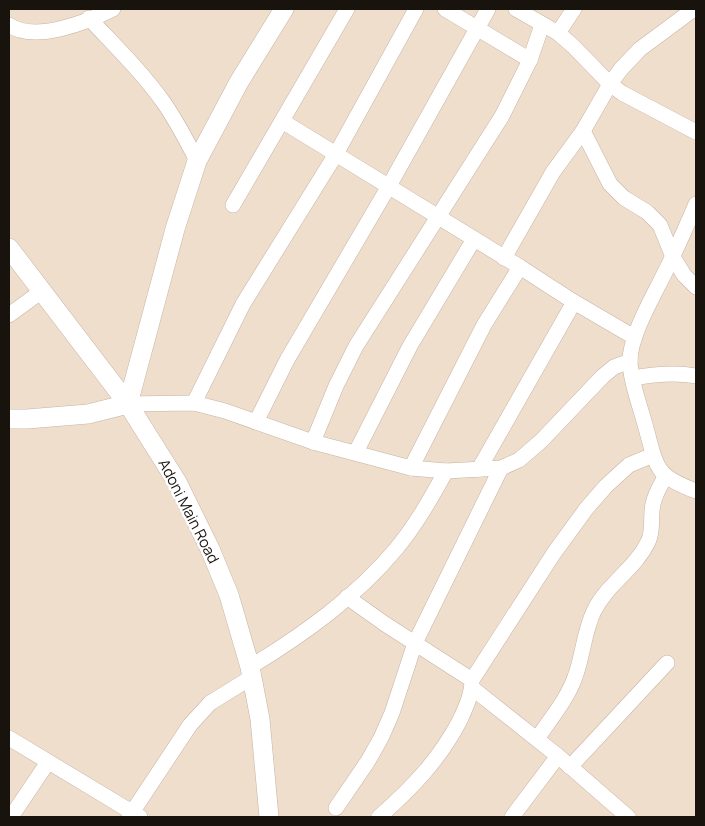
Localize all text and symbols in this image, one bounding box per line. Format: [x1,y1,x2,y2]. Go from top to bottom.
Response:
street label: Adoni Main Road [154,455,224,567]

